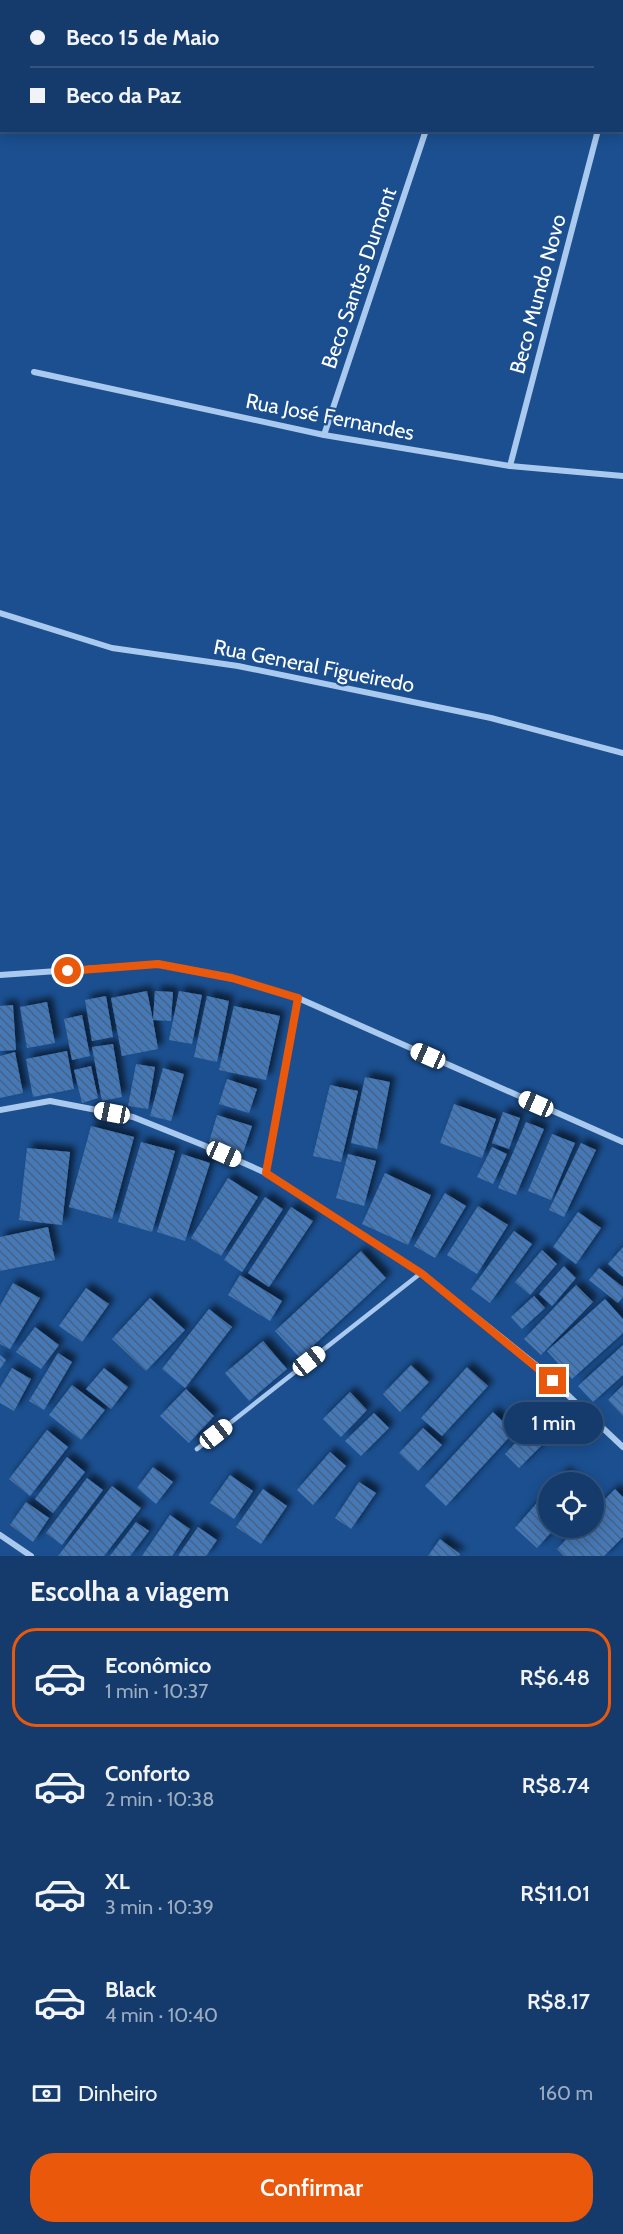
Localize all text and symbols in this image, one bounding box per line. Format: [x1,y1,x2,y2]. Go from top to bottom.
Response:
text: Beco 15 de Maio [66,24,219,51]
text: Beco da Paz [66,82,181,109]
street label: Beco Santos Dumont [316,184,401,372]
street label: Beco Mundo Novo [504,211,571,376]
street label: Rua José Fernandes [244,388,417,445]
street label: Rua General Figueiredo [212,634,417,697]
route start [54,957,81,984]
car [408,1040,448,1072]
car [516,1088,556,1120]
car [93,1101,131,1125]
car [204,1138,244,1170]
car [289,1343,329,1379]
route end [539,1367,566,1394]
callout: 1 min [504,1402,602,1444]
text: 1 min [531,1411,576,1435]
car [196,1416,236,1452]
map controls [538,1472,604,1538]
button: locate [538,1472,604,1538]
text: Escolha a viagem [30,1575,229,1608]
icon: car [33,1651,87,1705]
text: Econômico [105,1652,211,1679]
text: R$6.48 [520,1664,590,1691]
text: 1 min · 10:37 [105,1679,208,1703]
icon: car [33,1759,87,1813]
text: Conforto [105,1760,190,1787]
text: R$8.74 [522,1772,590,1799]
text: 2 min · 10:38 [105,1787,214,1811]
icon: car [33,1867,87,1921]
text: XL [105,1868,130,1895]
text: R$11.01 [520,1880,590,1907]
text: 3 min · 10:39 [105,1895,214,1919]
icon: car [33,1975,87,2029]
text: Black [105,1976,156,2003]
text: R$8.17 [527,1988,590,2015]
text: 4 min · 10:40 [105,2003,218,2027]
icon: cash [30,2077,63,2110]
text: Dinheiro [78,2080,157,2107]
text: 160 m [539,2081,593,2105]
button: Confirmar [30,2153,593,2222]

